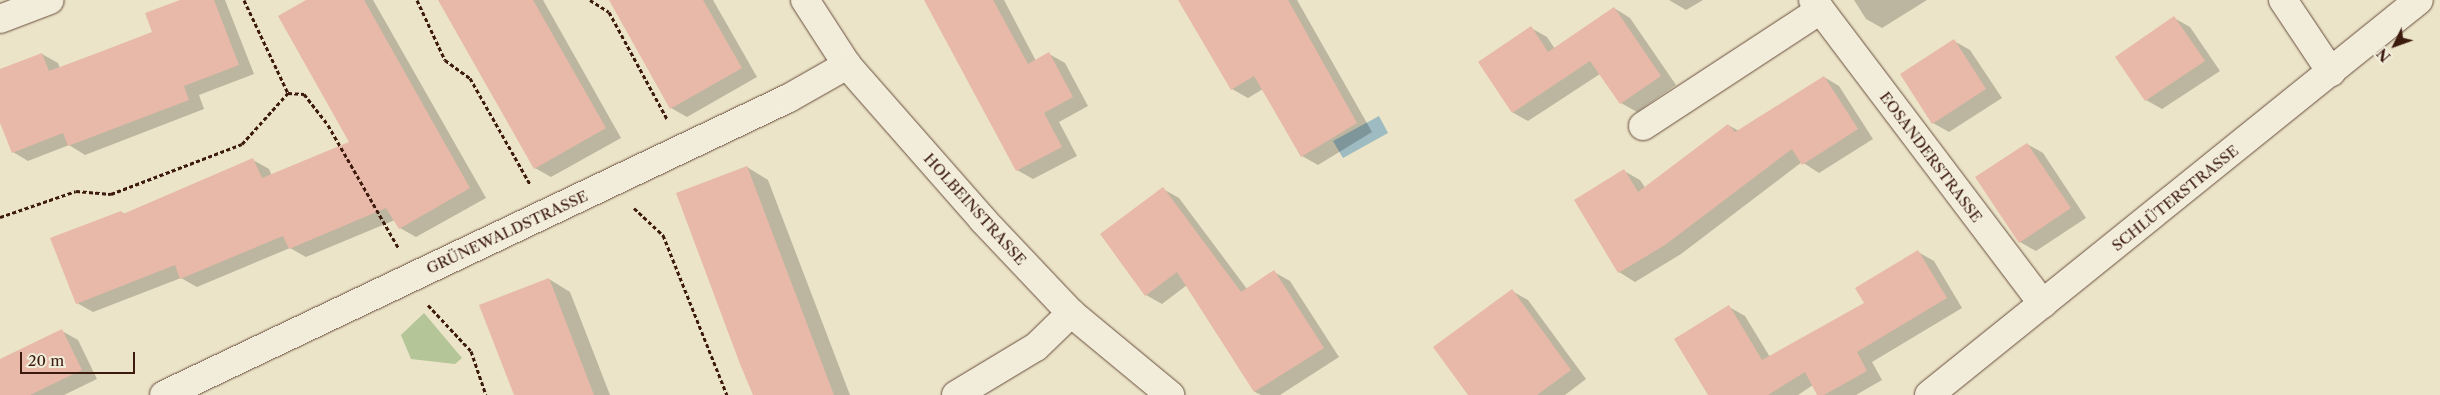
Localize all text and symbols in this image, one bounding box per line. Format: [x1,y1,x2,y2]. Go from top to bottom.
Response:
north arrow [2370,20,2420,70]
text: N [2373,44,2395,66]
street label: EOSANDERSTRASSE [1876,88,1986,226]
street label: SCHLÜTERSTRASSE [2108,141,2242,255]
street label: HOLBEINSTRASSE [920,149,1030,269]
street label: GRÜNEWALDSTRASSE [423,187,591,277]
scale bar [22,342,138,374]
text: 20 m [28,351,64,370]

